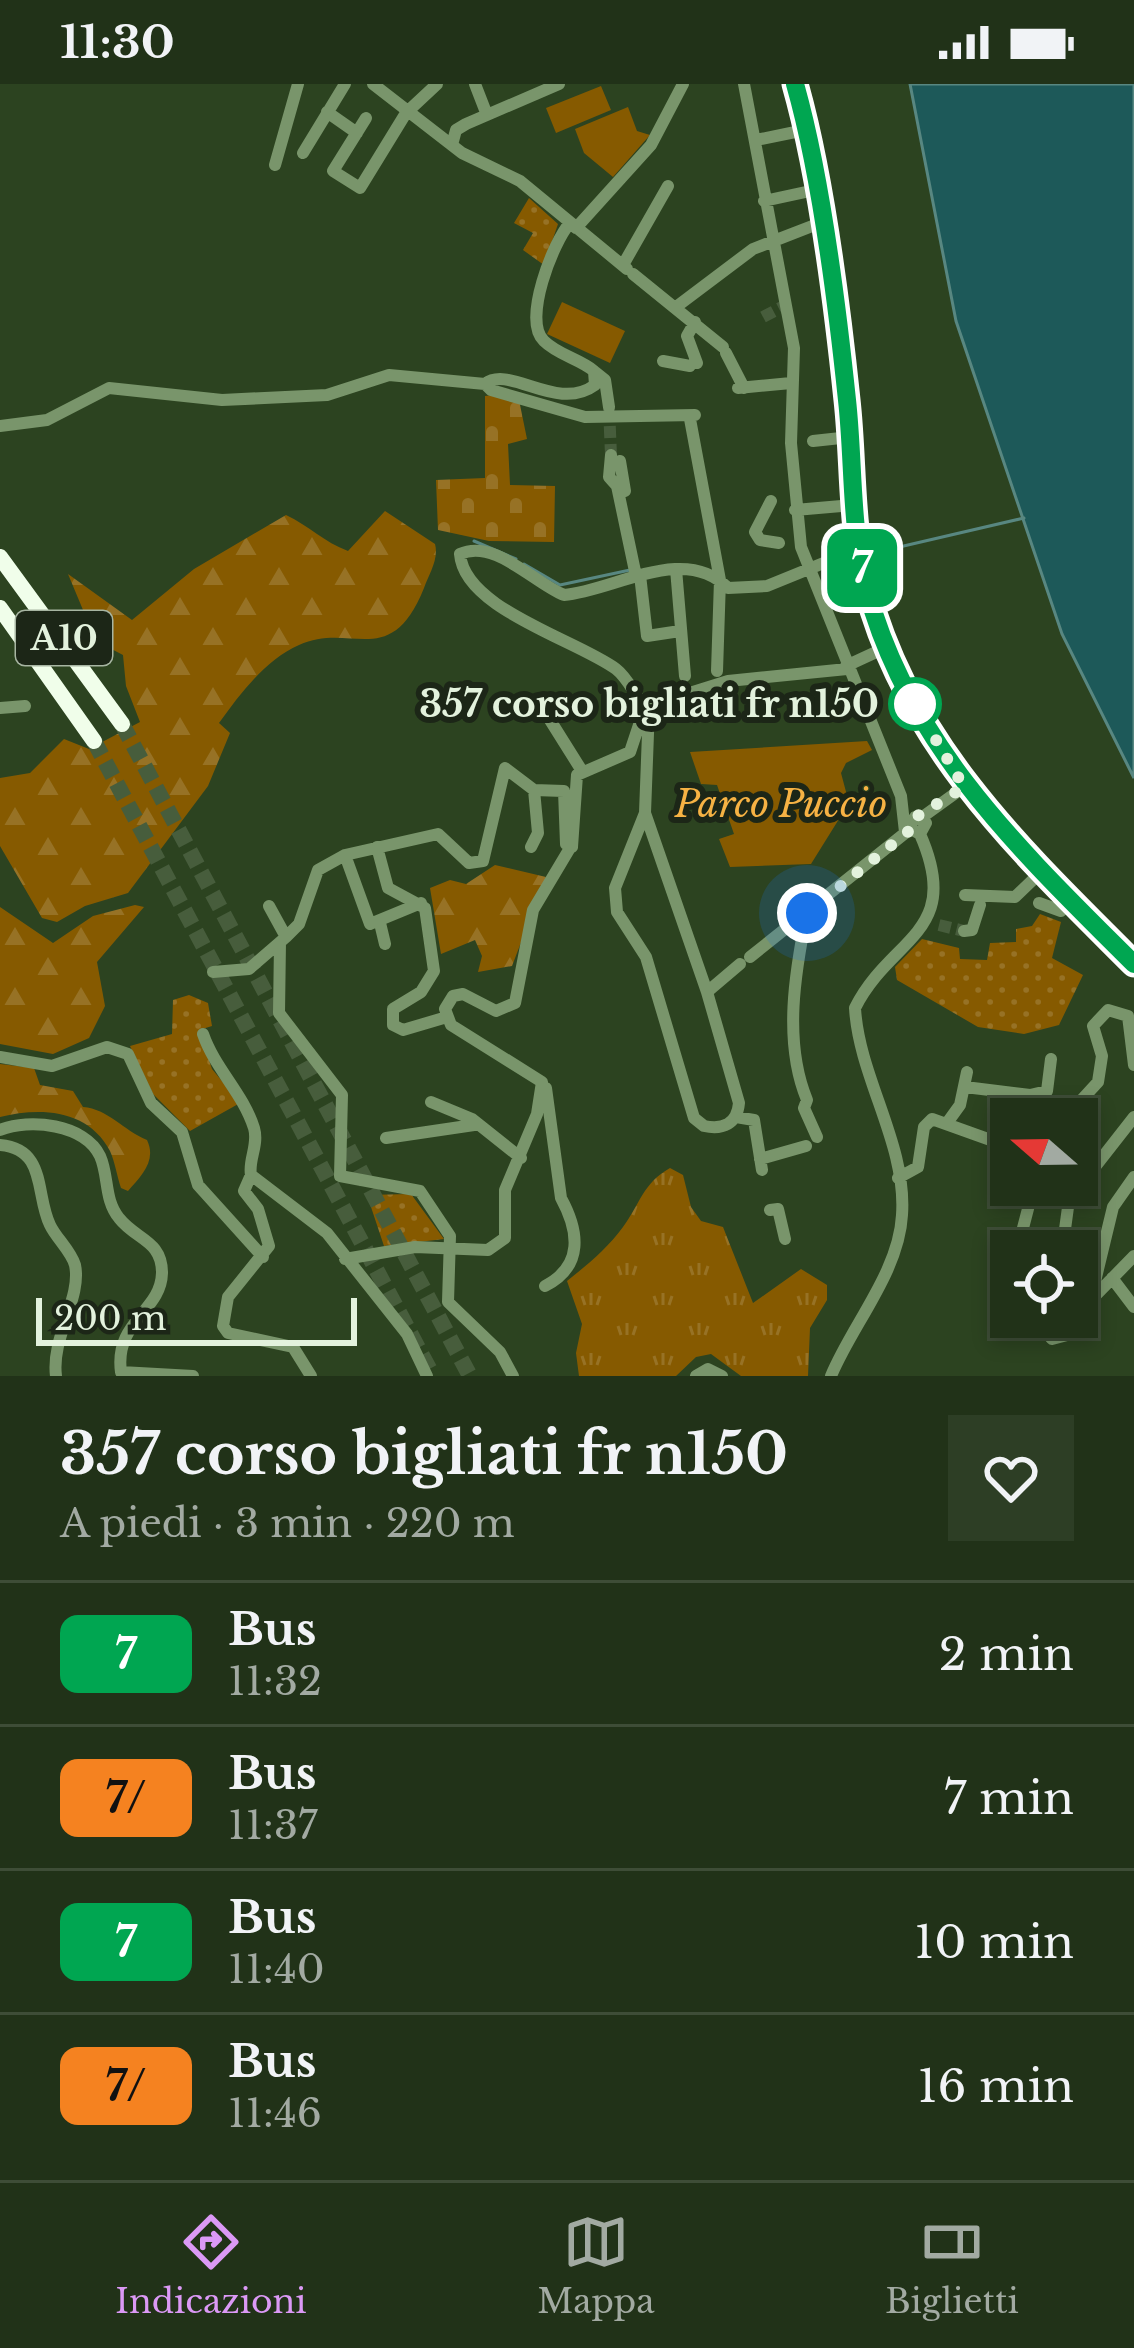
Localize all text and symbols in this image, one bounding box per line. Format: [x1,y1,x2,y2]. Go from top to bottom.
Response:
text: 11:30 [60,14,175,70]
line badge: 7 [823,529,901,607]
text: 7 [851,542,873,594]
road number: A10 [16,611,112,665]
marker: 357 corso bigliati fr n150 [890,679,940,729]
place label: 357 corso bigliati fr n150 [419,682,879,727]
park label: Parco Puccio [674,782,887,827]
your location [777,883,837,943]
north arrow [990,1098,1098,1206]
map controls [990,1098,1098,1338]
button: locate [990,1230,1098,1338]
scale bar [36,1292,357,1345]
text: 200 m [54,1298,166,1339]
button: heart [948,1415,1074,1541]
text: 357 corso bigliati fr n150 [60,1419,788,1489]
text: A piedi · 3 min · 220 m [60,1499,515,1548]
text: Bus [228,1601,316,1657]
text: 2 min [939,1626,1074,1682]
text: 7 [115,1628,137,1680]
text: 11:32 [228,1657,322,1706]
text: Bus [228,1745,316,1801]
text: 7 min [944,1770,1074,1826]
text: 7/ [106,1772,146,1824]
text: 11:37 [228,1801,318,1850]
text: Bus [228,1889,316,1945]
text: 10 min [914,1914,1074,1970]
text: 7 [115,1916,137,1968]
text: 11:40 [228,1945,325,1994]
text: Bus [228,2033,316,2089]
text: 16 min [917,2058,1074,2114]
text: 7/ [106,2060,146,2112]
text: 11:46 [228,2089,322,2138]
tab: Indicazioni [115,2209,306,2322]
tab: Mappa [537,2209,655,2322]
tab: Biglietti [885,2209,1019,2322]

